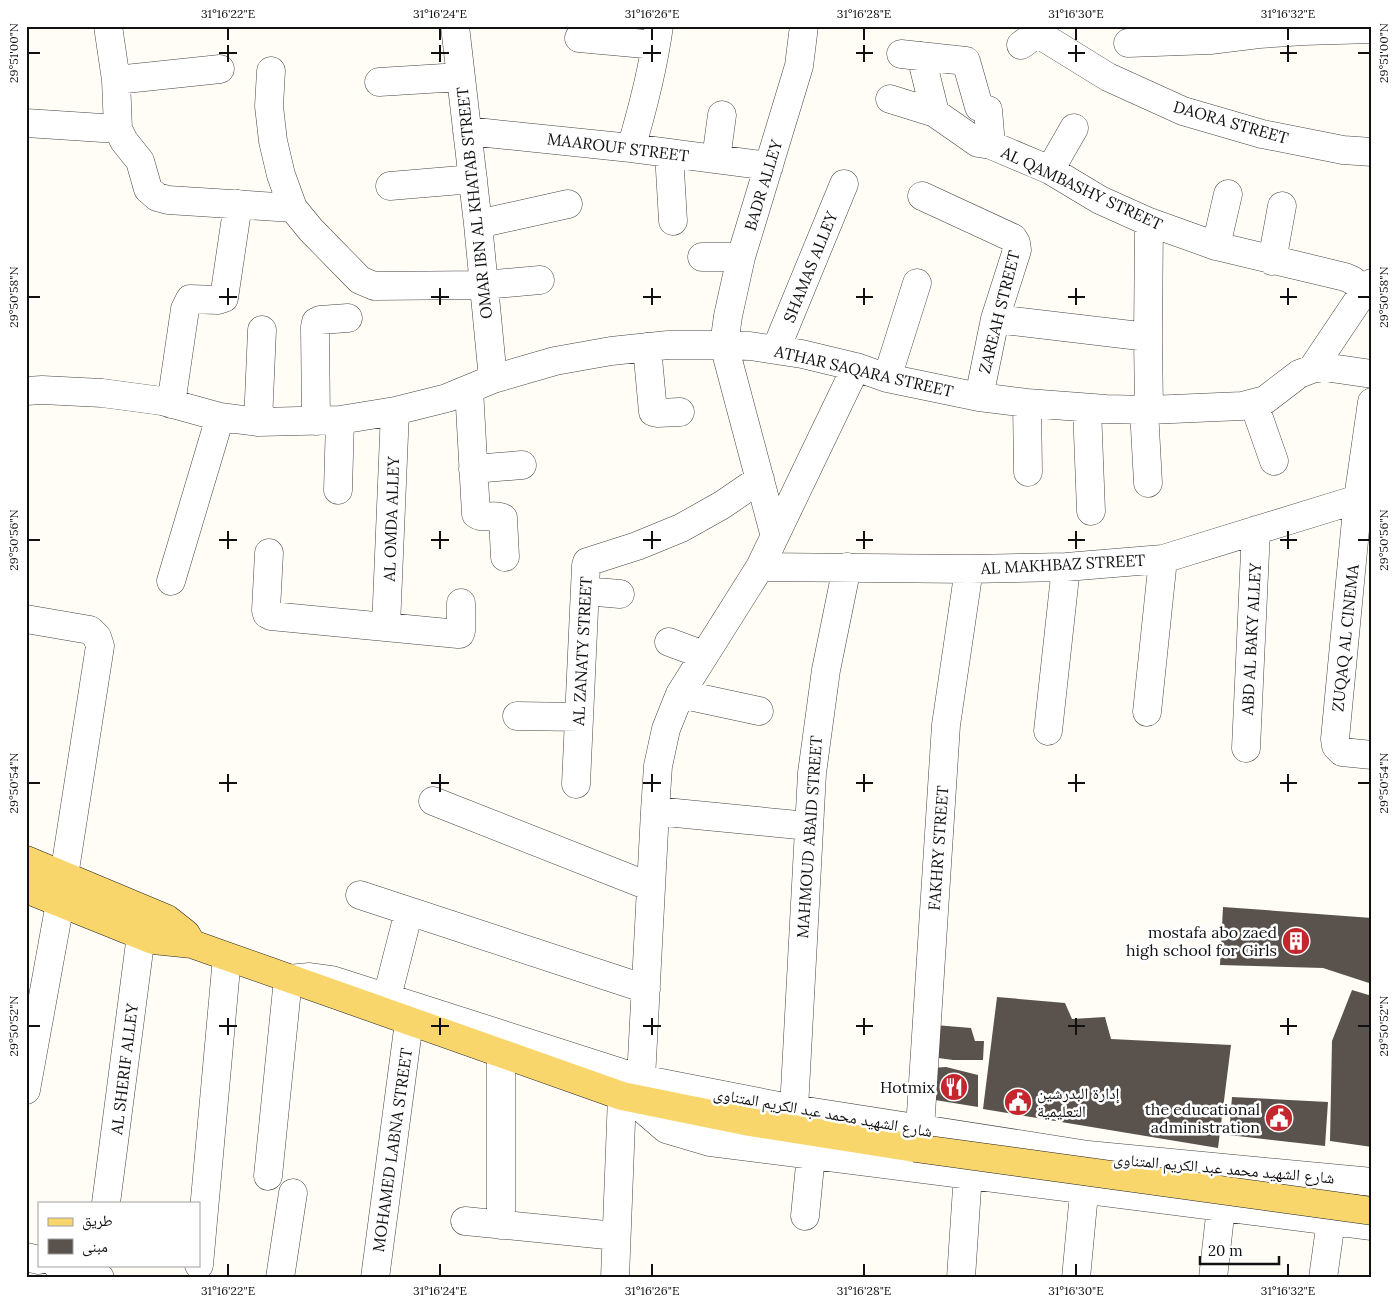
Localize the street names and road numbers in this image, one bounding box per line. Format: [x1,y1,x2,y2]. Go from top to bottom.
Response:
street label: OMAR IBN AL KHATAB STREET [452,86,496,320]
street label: DAORA STREET [1171,96,1291,148]
street label: MAAROUF STREET [546,128,690,166]
street label: BADR ALLEY [740,136,787,233]
street label: AL QAMBASHY STREET [997,141,1166,234]
street label: SHAMAS ALLEY [779,208,842,326]
street label: ZAREAH STREET [974,248,1024,376]
street label: ATHAR SAQARA STREET [772,340,955,401]
street label: AL OMDA ALLEY [379,455,403,583]
street label: AL MAKHBAZ STREET [979,550,1146,578]
street label: ABD AL BAKY ALLEY [1237,561,1265,717]
street label: ZUQAQ AL CINEMA [1327,562,1363,713]
street label: AL ZANATY STREET [568,576,596,727]
street label: MAHMOUD ABAID STREET [792,735,826,939]
street label: FAKHRY STREET [924,785,952,911]
street label: AL SHERIF ALLEY [106,1001,142,1137]
street label: MOHAMED LABNA STREET [368,1047,416,1253]
street label: شارع الشهيد محمد عبد الكريم المتناوى [712,1083,934,1142]
street label: شارع الشهيد محمد عبد الكريم المتناوى [1113,1148,1335,1189]

